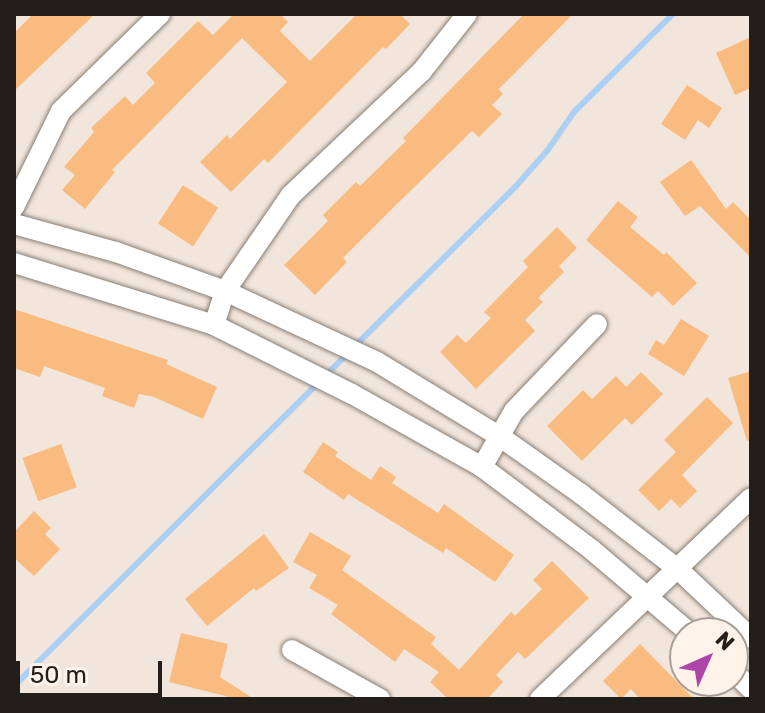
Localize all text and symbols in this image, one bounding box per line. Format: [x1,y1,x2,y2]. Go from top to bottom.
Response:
north arrow [669,617,749,697]
text: N [710,626,740,656]
scale bar [20,645,166,695]
text: 50 m [30,661,87,689]

